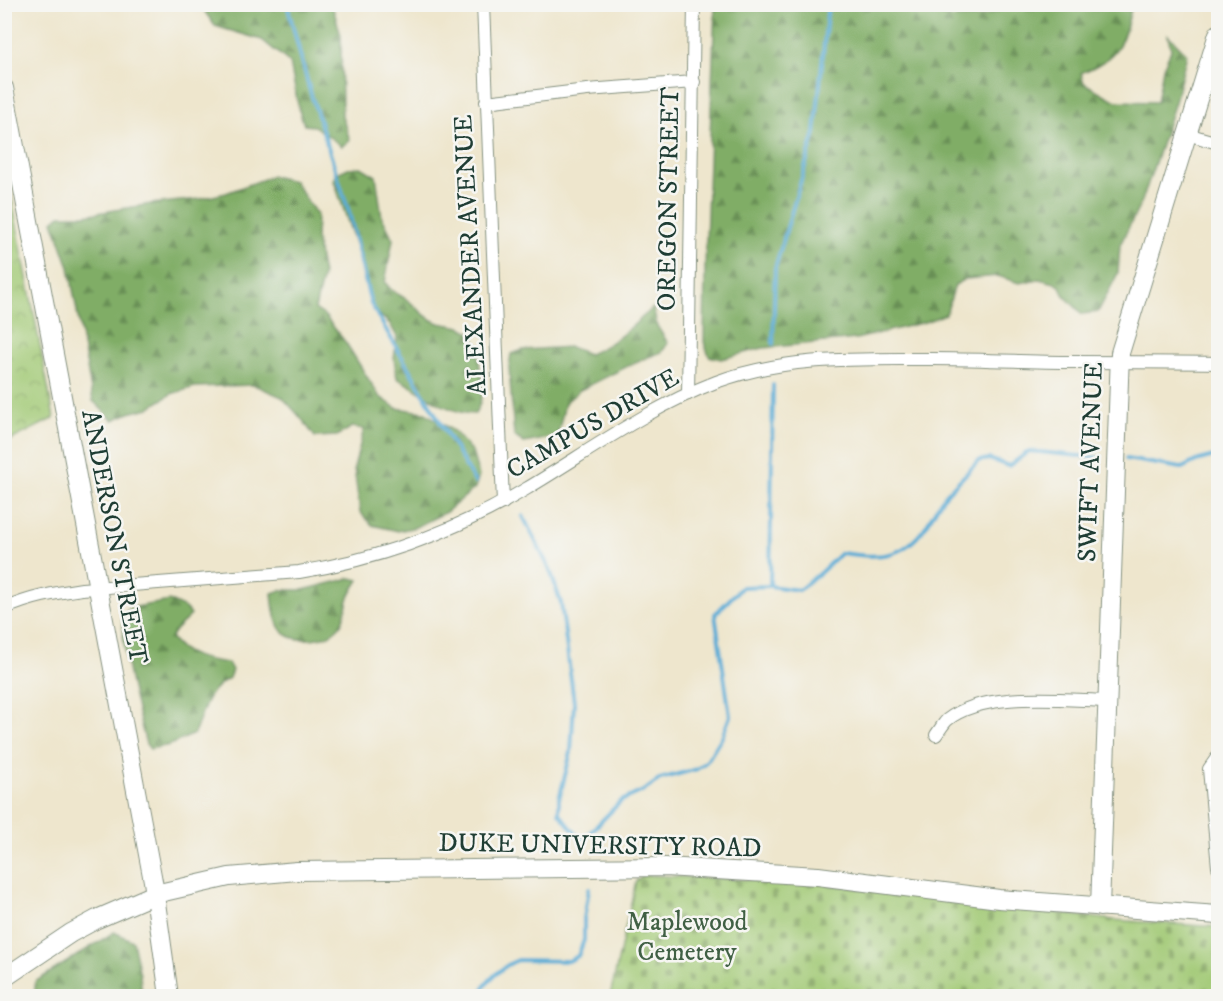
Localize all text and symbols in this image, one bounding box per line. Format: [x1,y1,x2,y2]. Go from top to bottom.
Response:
street label: OREGON STREET [651,86,687,311]
street label: ALEXANDER AVENUE [447,114,495,396]
street label: CAMPUS DRIVE [501,361,685,487]
street label: SWIFT AVENUE [1071,361,1111,563]
street label: ANDERSON STREET [73,407,155,667]
street label: DUKE UNIVERSITY ROAD [438,827,762,865]
park label: Maplewood Cemetery [626,906,748,969]

